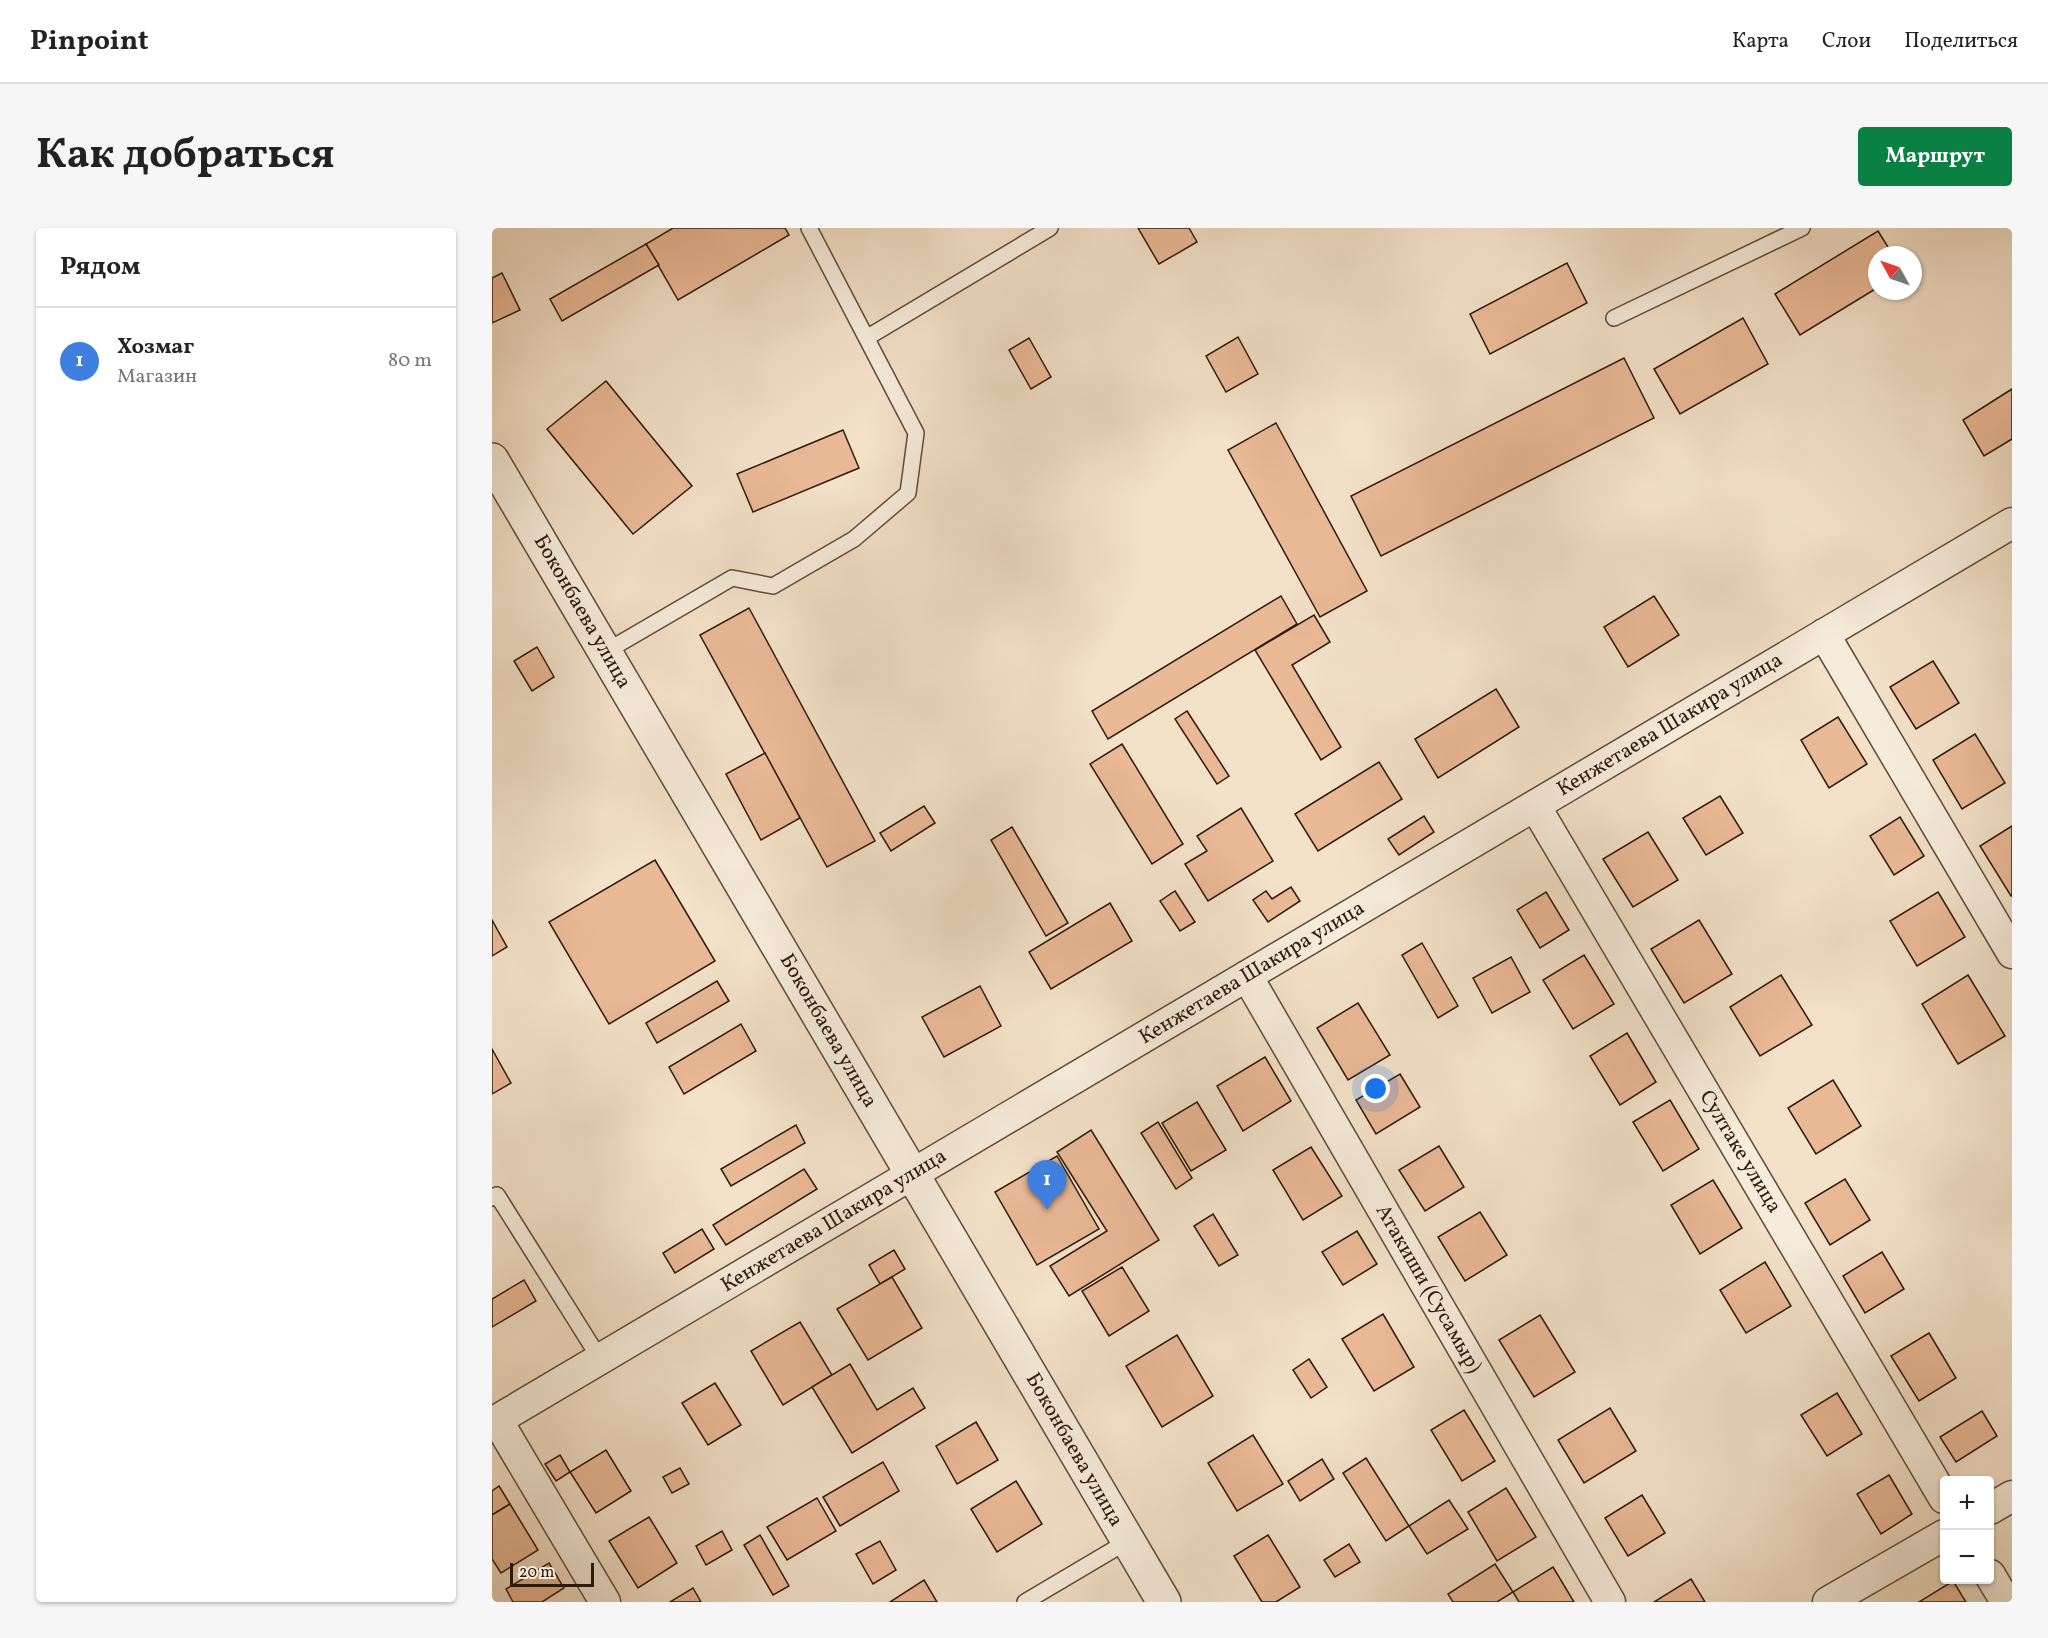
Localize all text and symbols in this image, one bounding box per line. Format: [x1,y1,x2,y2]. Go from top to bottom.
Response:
text: Pinpoint [30,22,148,61]
text: Карта [1732,27,1789,56]
text: Слои [1822,27,1871,56]
text: Поделиться [1904,27,2018,56]
text: Как добраться [36,127,335,186]
button: Маршрут [1858,127,2012,186]
north arrow [1868,246,1922,300]
text: Рядом [60,249,140,285]
text: Хозмаг [117,332,194,363]
text: 1 [75,347,84,375]
text: 80 m [388,347,432,375]
text: Магазин [117,363,197,391]
street label: Боконбаева улица [526,530,638,694]
street label: Кенжетаева Шакира улица [1552,646,1788,804]
street label: Кенжетаева Шакира улица [1134,894,1370,1052]
street label: Боконбаева улица [772,949,884,1113]
your location [1361,1074,1390,1103]
street label: Султаке улица [1692,1085,1788,1219]
street label: Кенжетаева Шакира улица [716,1142,952,1300]
pin: 1 [1028,1160,1066,1210]
street label: Атакиши (Сусамыр) [1368,1199,1488,1379]
street label: Боконбаева улица [1018,1368,1130,1532]
map controls [1940,1476,1994,1584]
button: + [1940,1476,1994,1530]
button: − [1940,1530,1994,1584]
scale bar [510,1560,594,1588]
text: 20 m [519,1562,554,1584]

